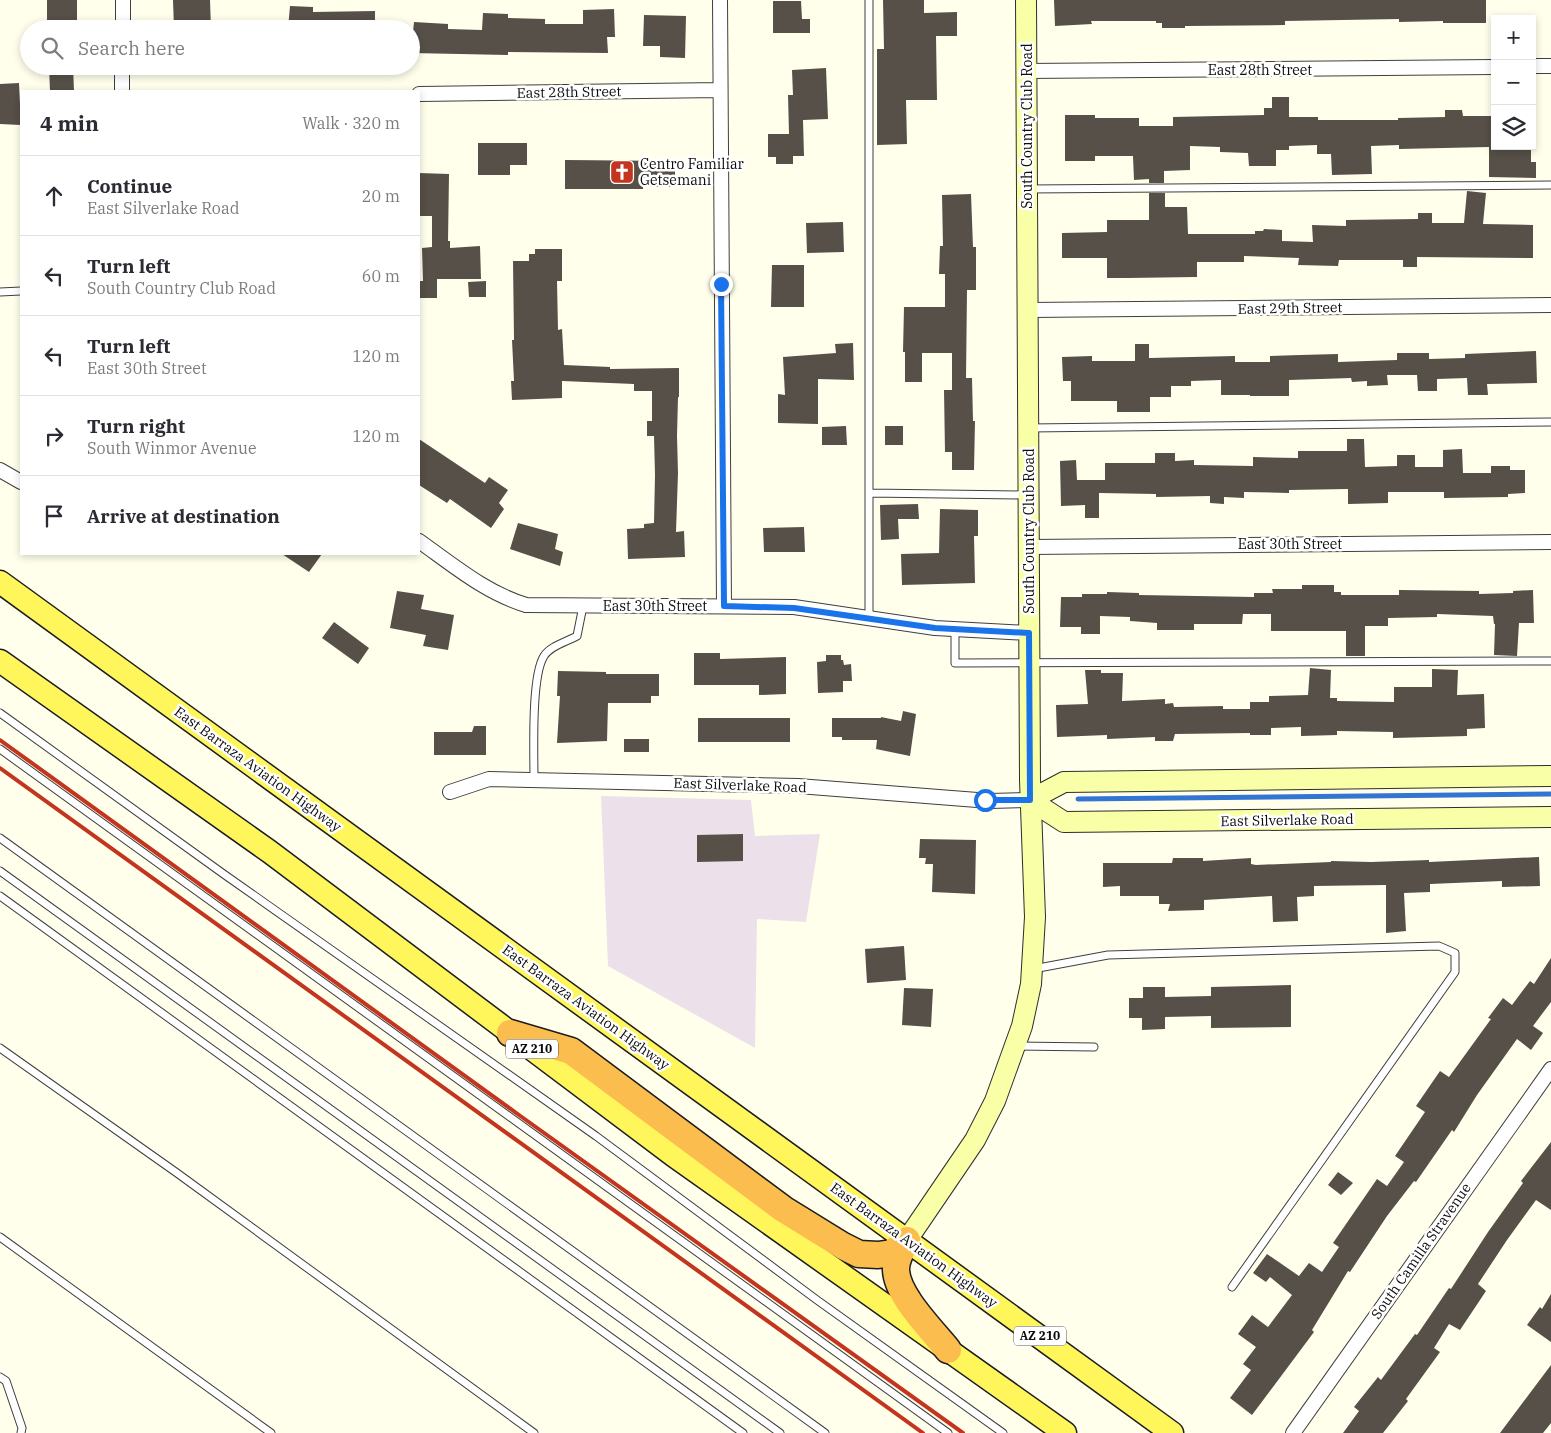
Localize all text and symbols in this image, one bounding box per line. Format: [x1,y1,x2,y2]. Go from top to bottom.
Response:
map controls [1491,15,1536,150]
button: + [1491,15,1536,60]
search box [20,20,420,75]
icon: search [38,34,66,62]
text: Search here [78,36,185,60]
street label: South Country Club Road [1018,43,1036,209]
button: − [1491,60,1536,105]
street label: East 28th Street [1208,61,1312,79]
street label: East 28th Street [517,82,622,102]
button: layers [1491,105,1536,150]
text: 4 min [40,109,99,137]
text: Walk · 320 m [302,113,400,133]
place label: Centro Familiar Getsemani [640,155,745,189]
church icon: Centro Familiar Getsemani [609,159,635,185]
text: Continue [87,174,172,198]
icon: ahead [40,182,68,210]
text: 20 m [362,186,400,206]
text: East Silverlake Road [87,198,239,218]
text: Turn left [87,254,170,278]
icon: left [40,262,68,290]
text: 60 m [362,266,400,286]
route end [710,273,733,296]
text: South Country Club Road [87,278,276,298]
street label: East 29th Street [1238,298,1343,318]
text: Turn left [87,334,170,358]
icon: left [40,342,68,370]
text: 120 m [352,346,400,366]
text: East 30th Street [87,358,207,378]
text: Turn right [87,414,185,438]
icon: right [40,422,68,450]
text: 120 m [352,426,400,446]
text: South Winmor Avenue [87,438,257,458]
street label: South Country Club Road [1020,448,1038,614]
icon: arrive [40,502,68,530]
text: Arrive at destination [87,504,280,528]
street label: East 30th Street [1238,535,1342,553]
street label: East 30th Street [603,597,707,615]
street label: East Barraza Aviation Highway [171,702,345,836]
street label: East Silverlake Road [673,774,807,796]
route start [974,789,997,812]
street label: East Silverlake Road [1220,810,1354,830]
street label: East Barraza Aviation Highway [499,940,673,1074]
road number: AZ 210 [506,1040,558,1058]
street label: East Barraza Aviation Highway [827,1178,1001,1312]
street label: South Camilla Stravenue [1367,1179,1475,1323]
road number: AZ 210 [1014,1326,1066,1345]

